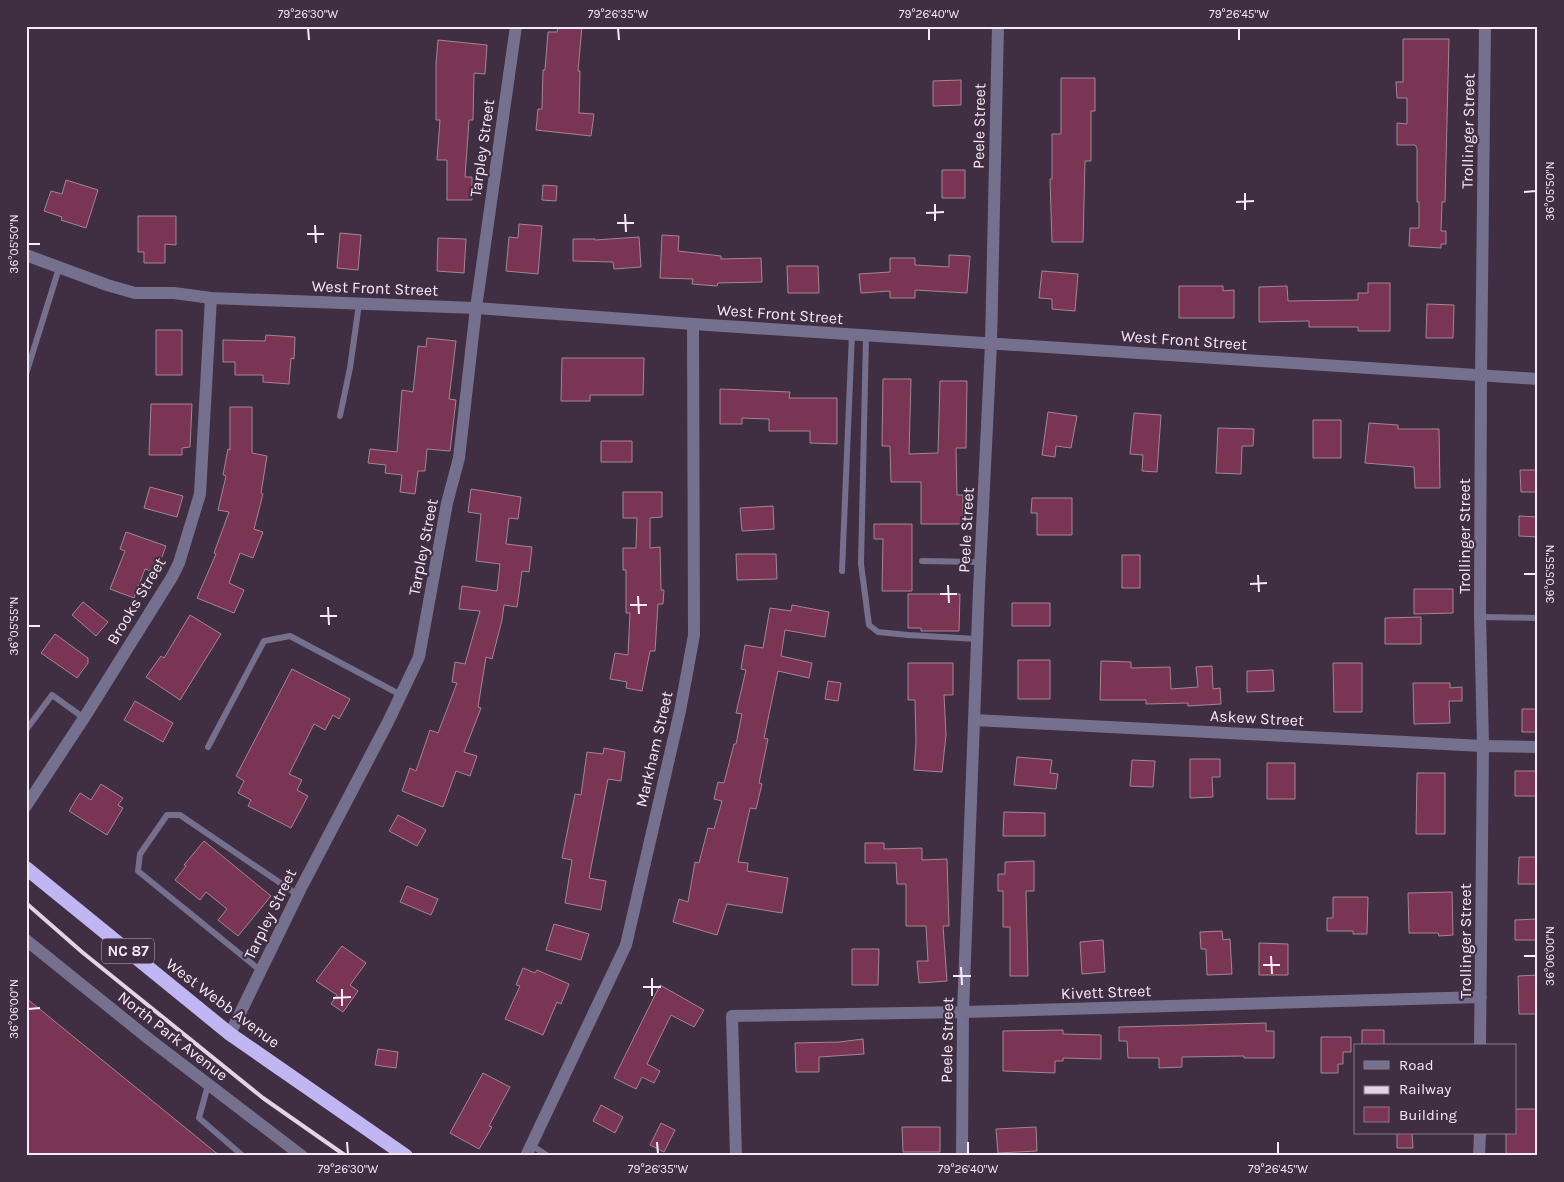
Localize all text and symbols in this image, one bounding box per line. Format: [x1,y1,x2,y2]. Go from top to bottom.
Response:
text: 79°26'30"W [278,7,339,21]
text: 79°26'35"W [588,7,648,21]
text: 79°26'40"W [899,7,959,21]
text: 79°26'45"W [1209,7,1269,21]
street label: Trollinger Street [1457,73,1479,189]
street label: Peele Street [969,83,989,169]
street label: Tarpley Street [466,98,498,198]
text: 36°05'50"N [1543,161,1557,221]
text: 36°05'50"N [7,214,21,274]
street label: West Front Street [311,276,439,300]
street label: West Front Street [716,300,844,328]
street label: West Front Street [1120,326,1248,354]
street label: Trollinger Street [1455,478,1474,594]
street label: Peele Street [954,487,978,573]
street label: Tarpley Street [404,497,442,597]
text: 36°05'55"N [1543,545,1557,603]
street label: Brooks Street [103,554,169,648]
text: 36°05'55"N [7,597,21,655]
street label: Markham Street [631,689,677,809]
street label: Askew Street [1209,706,1305,730]
street label: Tarpley Street [240,866,300,962]
street label: Trollinger Street [1456,883,1475,999]
text: 36°06'00"N [1543,926,1557,986]
road number: NC 87 [102,938,154,964]
street label: West Webb Avenue [162,954,284,1052]
text: 36°06'00"N [7,979,21,1039]
street label: Kivett Street [1060,981,1152,1003]
street label: North Park Avenue [114,987,232,1085]
street label: Peele Street [937,997,957,1083]
legend [1354,1044,1516,1134]
text: Road [1399,1056,1434,1074]
text: Railway [1399,1080,1451,1098]
text: Building [1399,1106,1457,1124]
text: 79°26'30"W [318,1162,379,1176]
text: 79°26'35"W [628,1162,688,1176]
text: 79°26'40"W [938,1162,998,1176]
text: 79°26'45"W [1248,1162,1308,1176]

